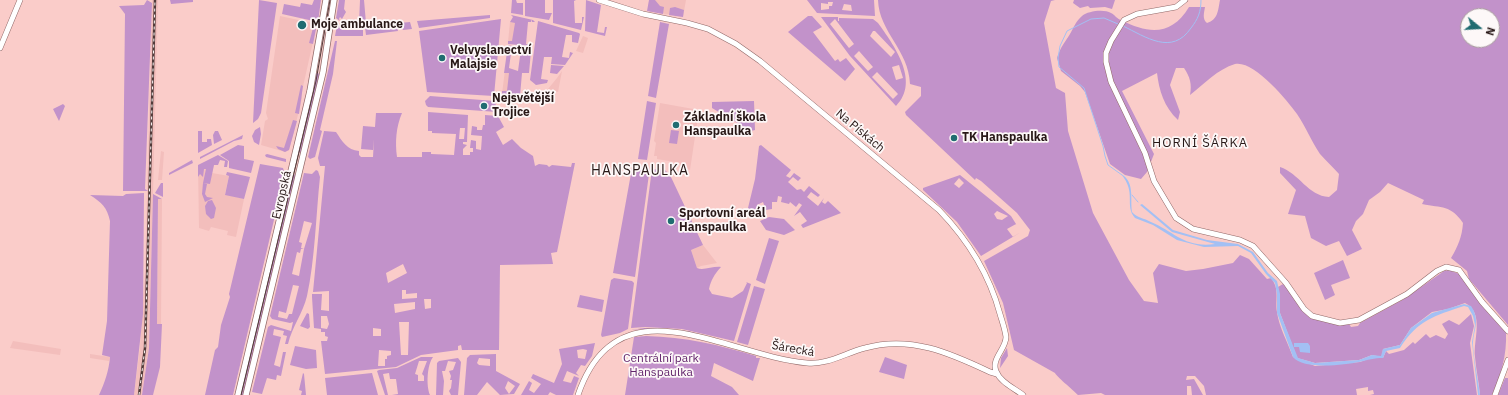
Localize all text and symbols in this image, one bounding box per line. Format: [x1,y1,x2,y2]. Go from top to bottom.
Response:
north arrow [1460,8,1500,48]
place label: Moje ambulance [311,18,403,32]
marker: Moje ambulance [296,19,308,31]
text: N [1483,25,1498,37]
place label: Velvyslanectví Malajsie [450,44,532,72]
marker: Velvyslanectví Malajsie [437,53,447,63]
place label: Nejsvětější Trojice [492,92,554,120]
marker: Nejsvětější Trojice [479,101,489,111]
street label: Na Pískách [833,106,887,156]
place label: Základní škola Hanspaulka [684,111,766,139]
marker: Základní škola Hanspaulka [671,120,681,130]
place label: TK Hanspaulka [962,131,1048,145]
marker: TK Hanspaulka [949,133,959,143]
district label: HORNÍ ŠÁRKA [1152,135,1248,151]
district label: HANSPAULKA [591,163,689,179]
street label: Evropská [269,169,295,221]
place label: Sportovní areál Hanspaulka [679,207,765,235]
marker: Sportovní areál Hanspaulka [666,216,676,226]
street label: Šárecká [771,338,815,360]
park label: Centrální park Hanspaulka [623,352,699,380]

